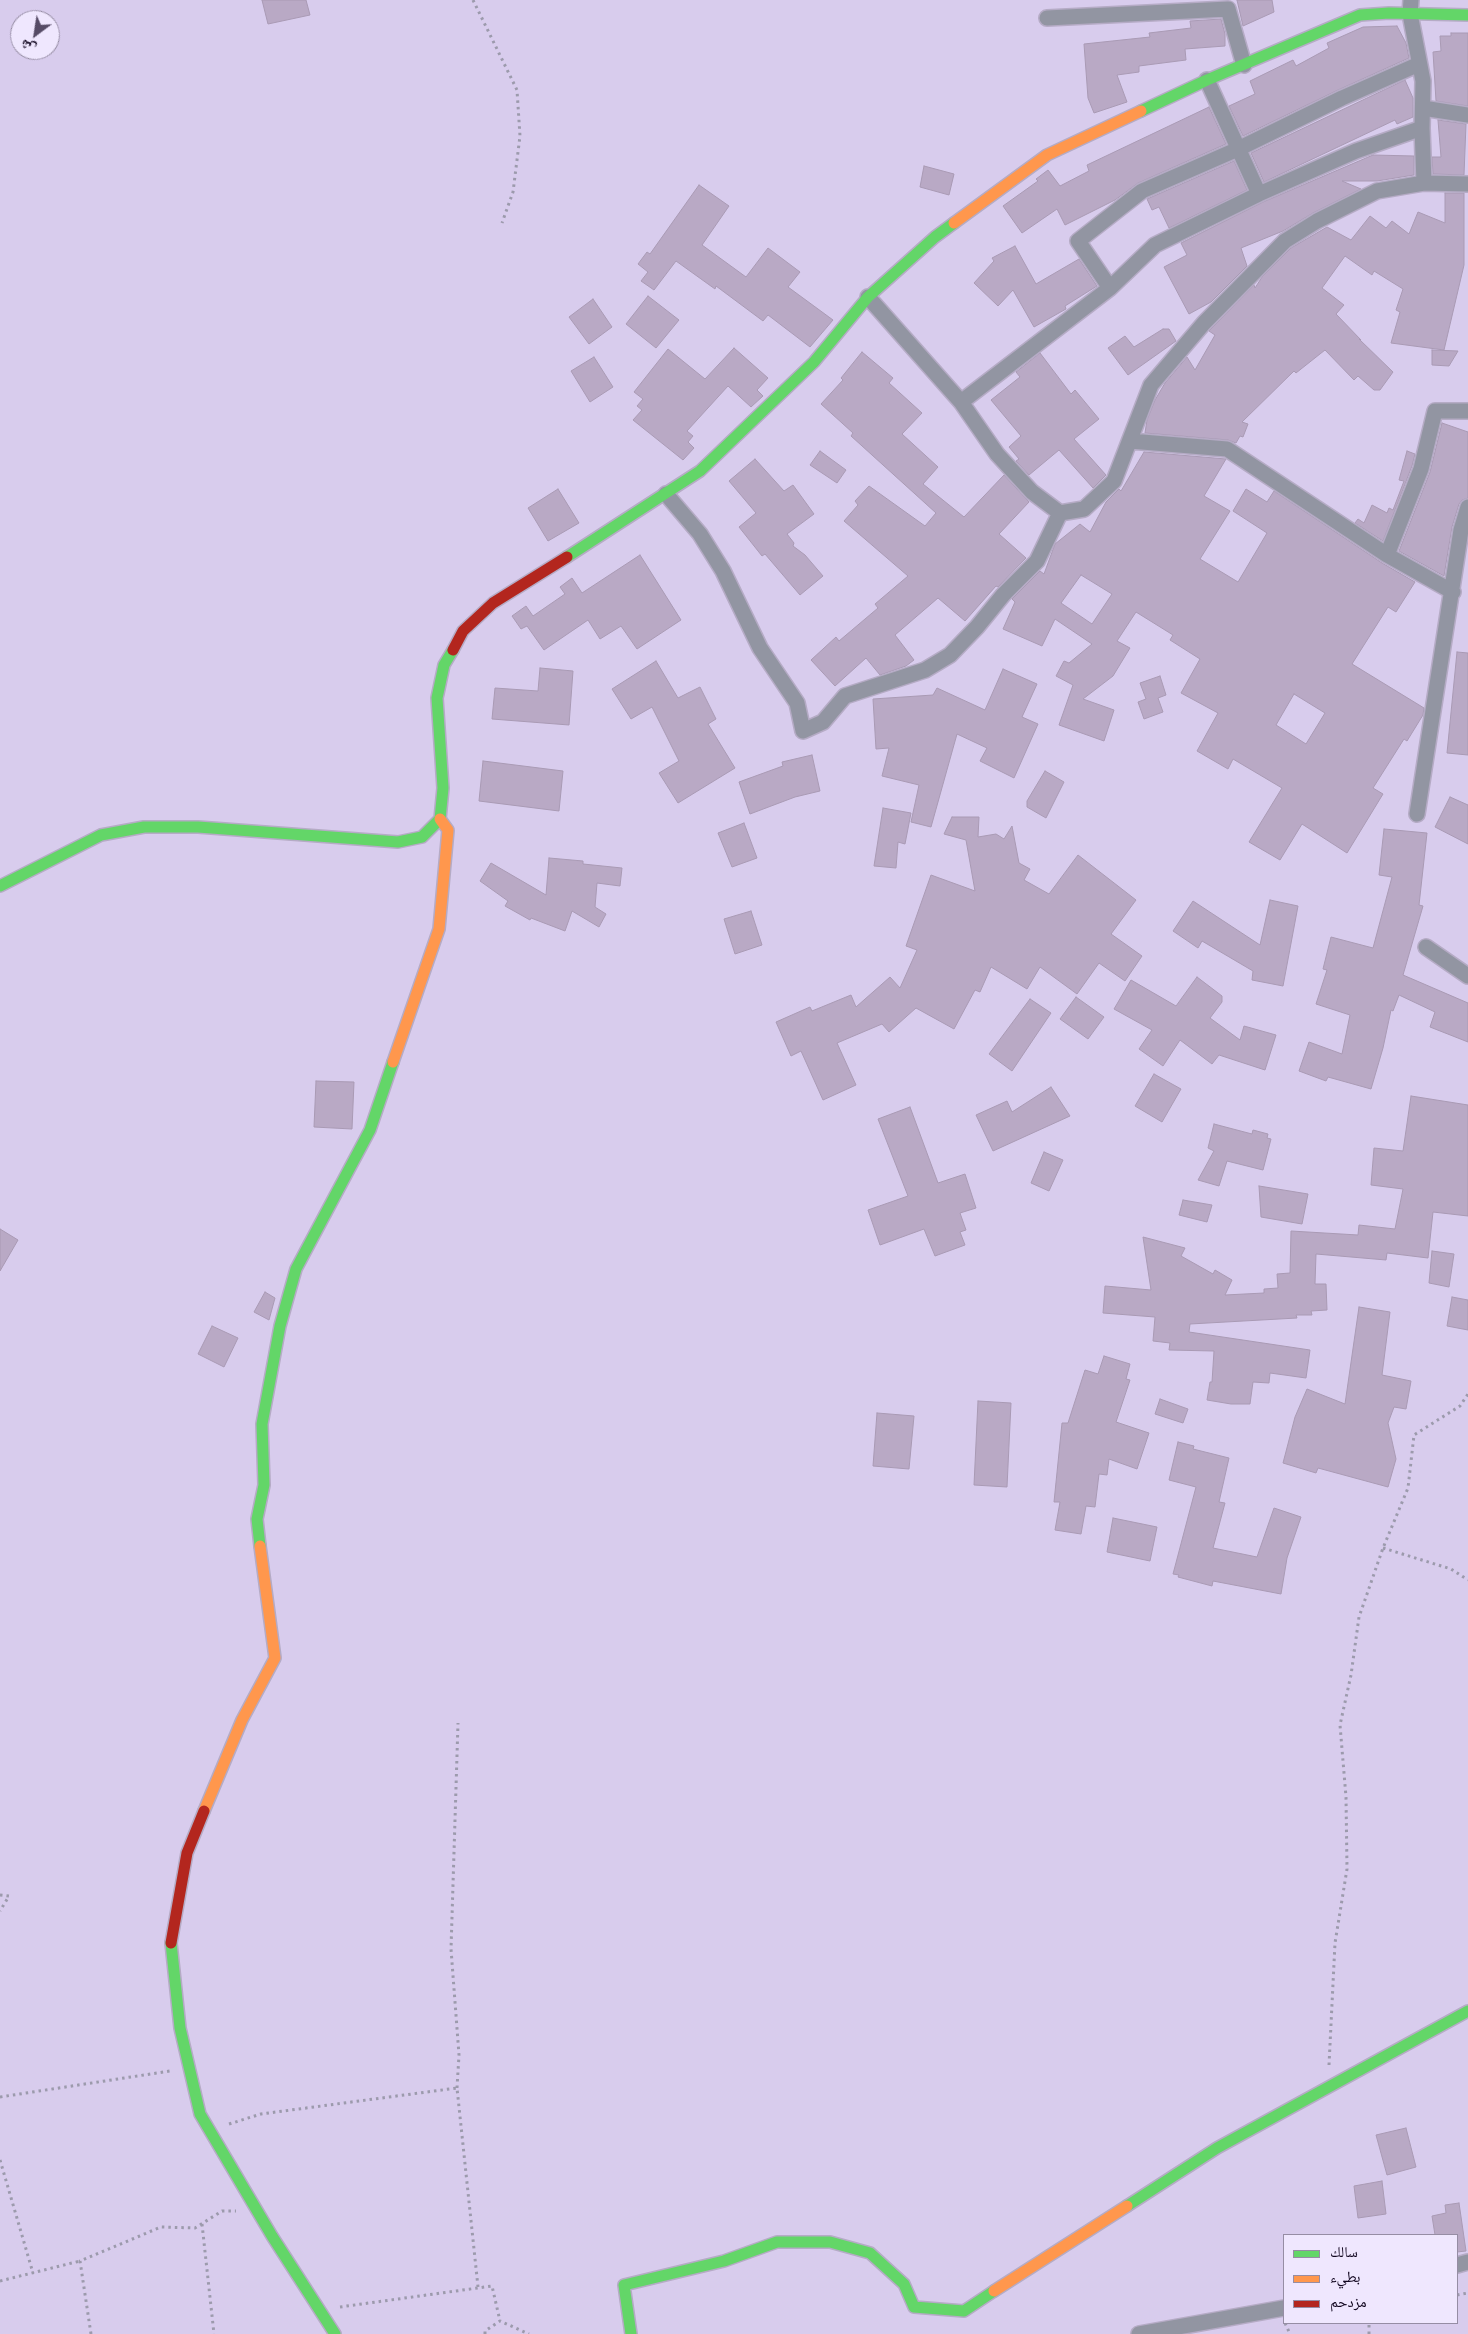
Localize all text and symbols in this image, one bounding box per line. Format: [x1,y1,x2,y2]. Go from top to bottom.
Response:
north arrow [10,10,60,60]
text: ش [17,36,38,58]
legend [1283,2234,1458,2324]
text: سالك [1330,2243,1358,2260]
text: بطيء [1330,2268,1360,2285]
text: مزدحم [1330,2293,1367,2310]

